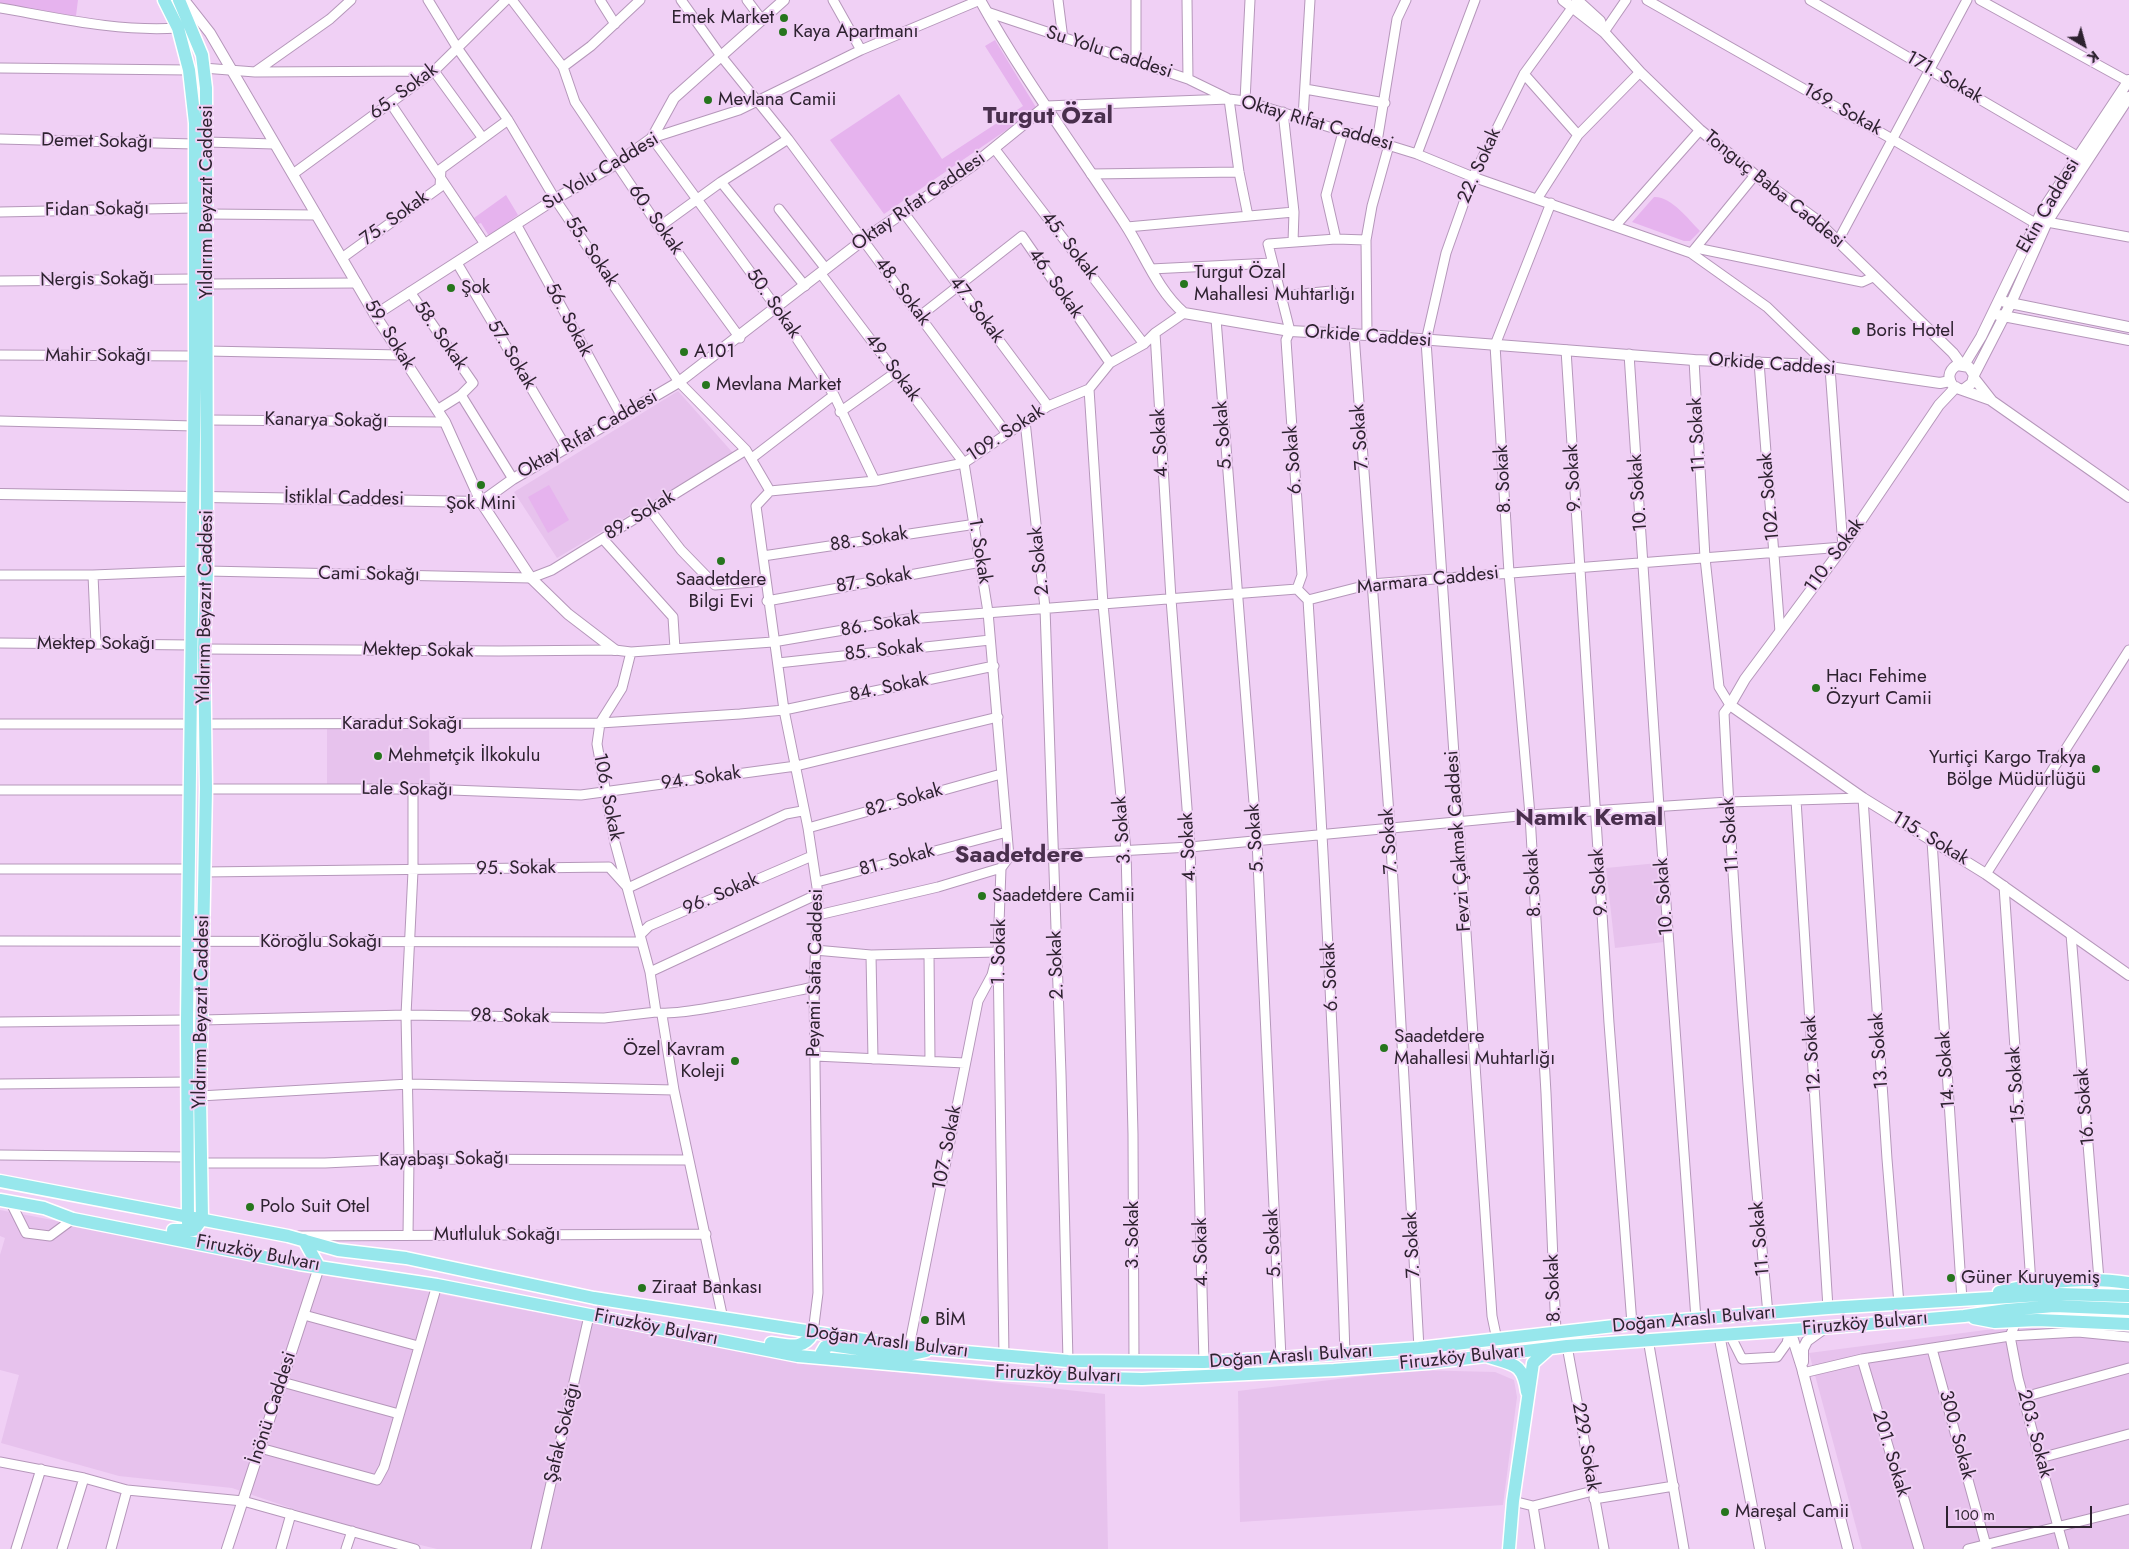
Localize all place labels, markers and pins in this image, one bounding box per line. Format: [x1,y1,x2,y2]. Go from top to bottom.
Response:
place label: Emek Market [671,7,774,29]
marker: Emek Market [778,12,790,24]
place label: Kaya Apartmanı [793,21,918,43]
marker: Kaya Apartmanı [777,26,789,38]
place label: Mevlana Camii [718,89,836,111]
marker: Mevlana Camii [702,94,714,106]
place label: Turgut Özal Mahallesi Muhtarlığı [1194,262,1355,306]
place label: Şok [461,277,490,299]
marker: Turgut Özal Mahallesi Muhtarlığı [1178,278,1190,290]
marker: Şok [445,282,457,294]
place label: Boris Hotel [1866,320,1954,342]
marker: Boris Hotel [1850,325,1862,337]
place label: A101 [694,341,735,363]
marker: A101 [678,346,690,358]
place label: Mevlana Market [716,374,841,396]
marker: Mevlana Market [700,379,712,391]
marker: Şok Mini [475,479,487,491]
place label: Şok Mini [446,493,516,515]
marker: Saadetdere Bilgi Evi [715,555,727,567]
place label: Saadetdere Bilgi Evi [676,569,766,613]
place label: Hacı Fehime Özyurt Camii [1826,666,1932,710]
marker: Hacı Fehime Özyurt Camii [1810,682,1822,694]
place label: Mehmetçik İlkokulu [388,745,540,767]
place label: Yurtiçi Kargo Trakya Bölge Müdürlüğü [1929,747,2086,791]
marker: Mehmetçik İlkokulu [372,750,384,762]
marker: Yurtiçi Kargo Trakya Bölge Müdürlüğü [2090,763,2102,775]
place label: Saadetdere Camii [992,885,1135,907]
marker: Saadetdere Camii [976,890,988,902]
place label: Saadetdere Mahallesi Muhtarlığı [1394,1026,1555,1070]
place label: Özel Kavram Koleji [623,1039,725,1083]
marker: Saadetdere Mahallesi Muhtarlığı [1378,1042,1390,1054]
marker: Özel Kavram Koleji [729,1055,741,1067]
place label: Polo Suit Otel [260,1196,370,1218]
marker: Polo Suit Otel [244,1201,256,1213]
place label: Güner Kuruyemiş [1961,1267,2100,1289]
marker: Güner Kuruyemiş [1945,1272,1957,1284]
place label: Ziraat Bankası [652,1277,762,1299]
marker: Ziraat Bankası [636,1282,648,1294]
place label: BİM [935,1309,966,1331]
marker: BİM [919,1314,931,1326]
place label: Mareşal Camii [1735,1501,1849,1523]
marker: Mareşal Camii [1719,1506,1731,1518]

